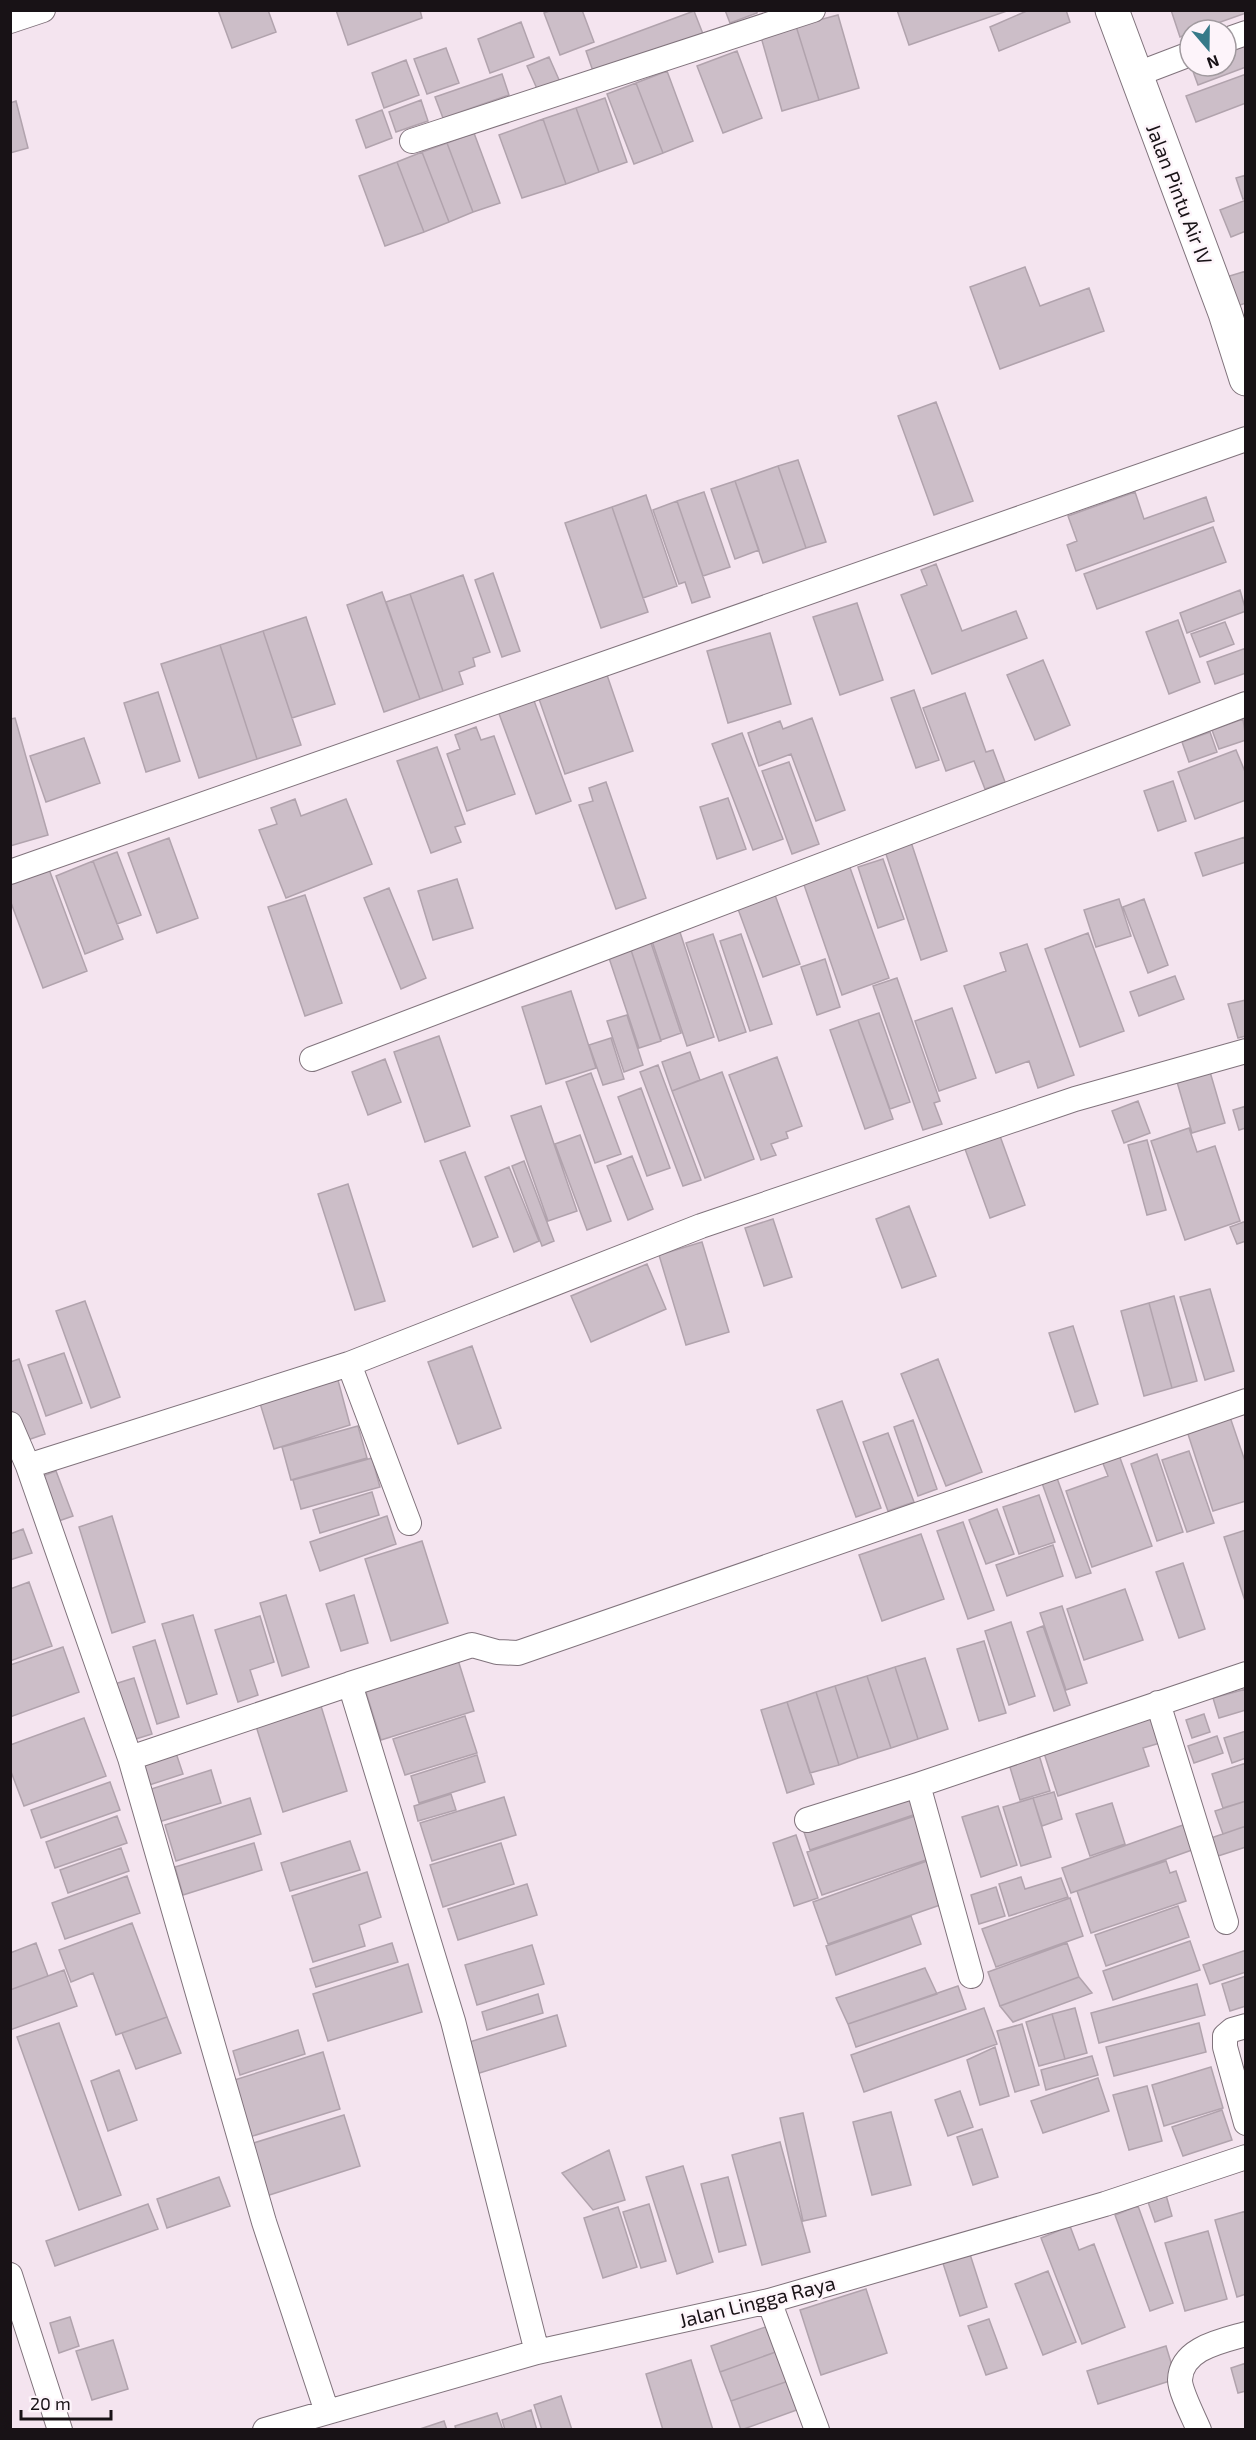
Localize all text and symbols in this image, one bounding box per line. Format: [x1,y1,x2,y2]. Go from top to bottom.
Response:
north arrow [1178,18,1238,78]
text: N [1205,52,1222,73]
street label: Jalan Pintu Air IV [1142,120,1218,268]
street label: Jalan Lingga Raya [676,2270,838,2332]
scale bar [21,2383,111,2421]
text: 20 m [30,2392,71,2414]

